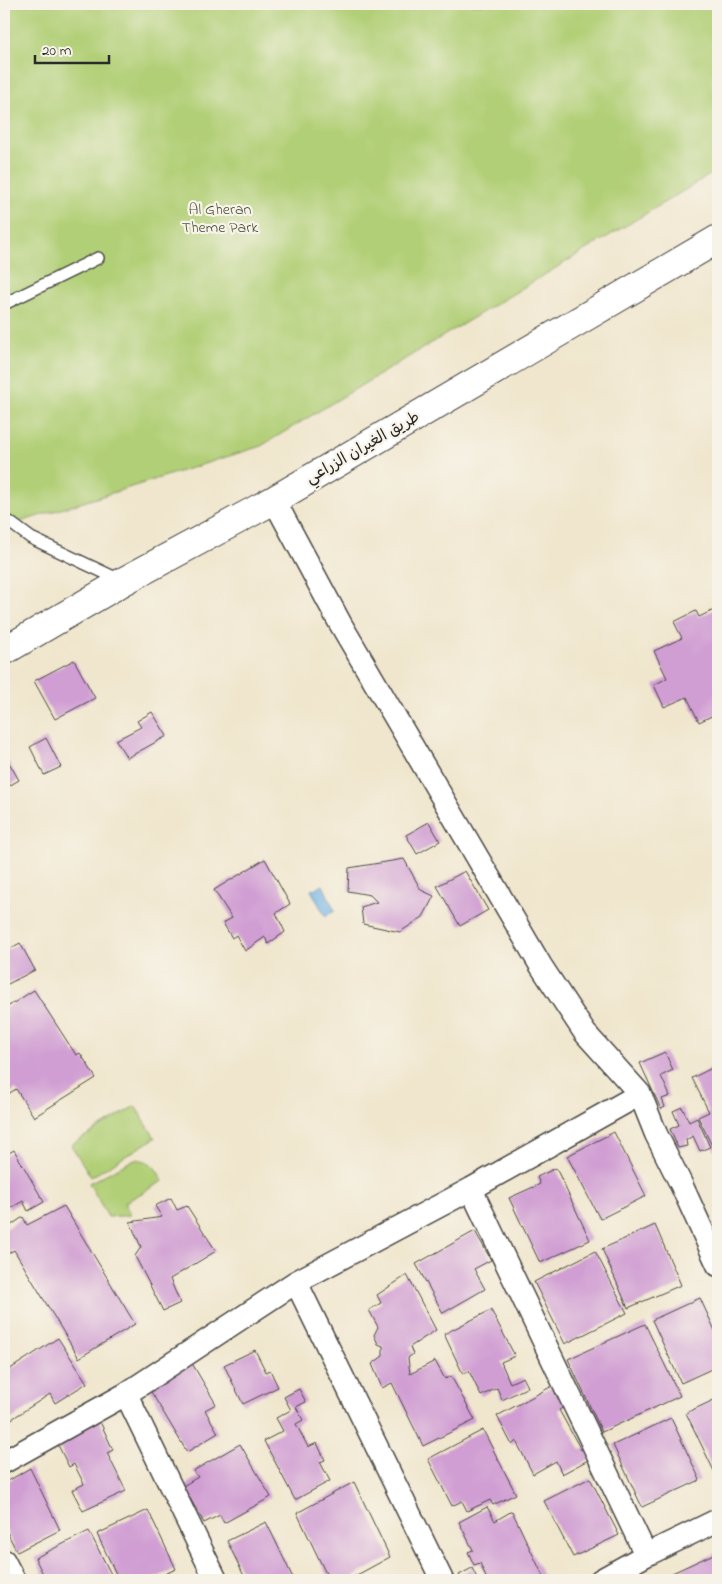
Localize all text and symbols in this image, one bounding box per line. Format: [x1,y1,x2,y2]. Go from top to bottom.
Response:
scale bar [35,32,109,64]
text: 20 m [42,40,72,62]
park label: Al Gheran Theme Park [182,198,259,240]
street label: طريق الغيران الزراعي [301,405,425,491]

